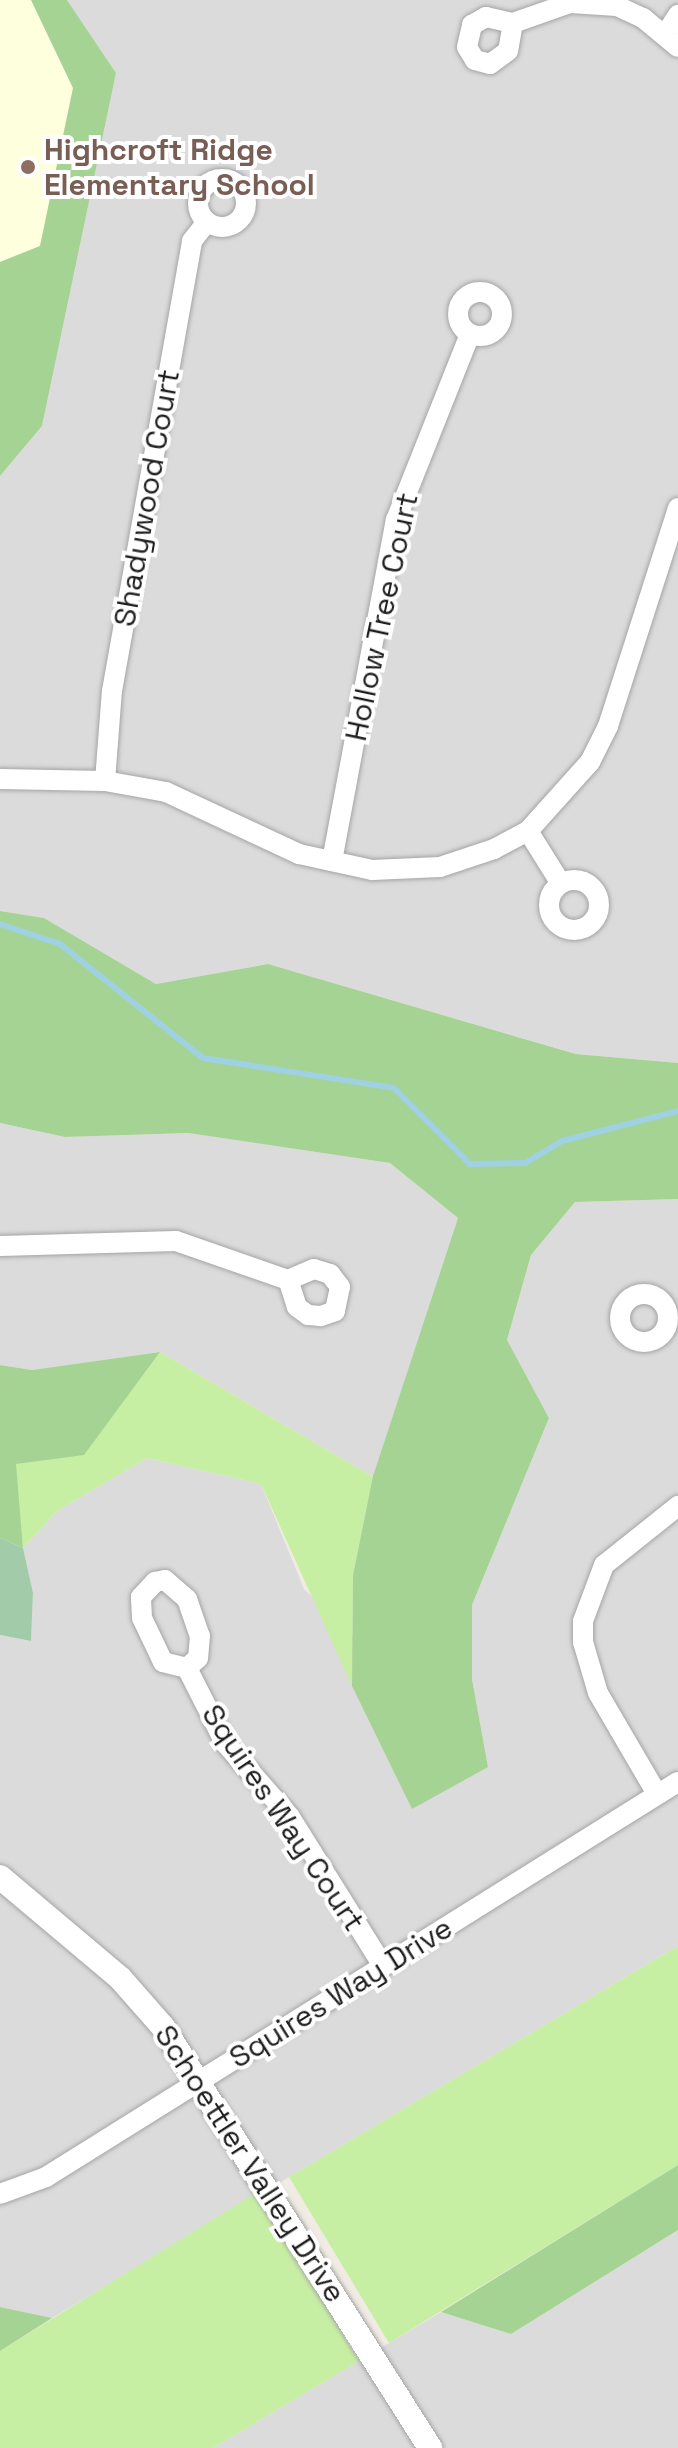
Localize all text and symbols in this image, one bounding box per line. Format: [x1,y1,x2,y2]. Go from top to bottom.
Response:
place label: Highcroft Ridge Elementary School [44,132,315,202]
marker: Highcroft Ridge Elementary School [19,158,37,176]
street label: Shadywood Court [107,367,187,629]
street label: Hollow Tree Court [338,489,426,745]
street label: Squires Way Court [194,1698,372,1938]
street label: Squires Way Drive [223,1910,459,2076]
street label: Schoettler Valley Drive [147,2018,353,2310]

